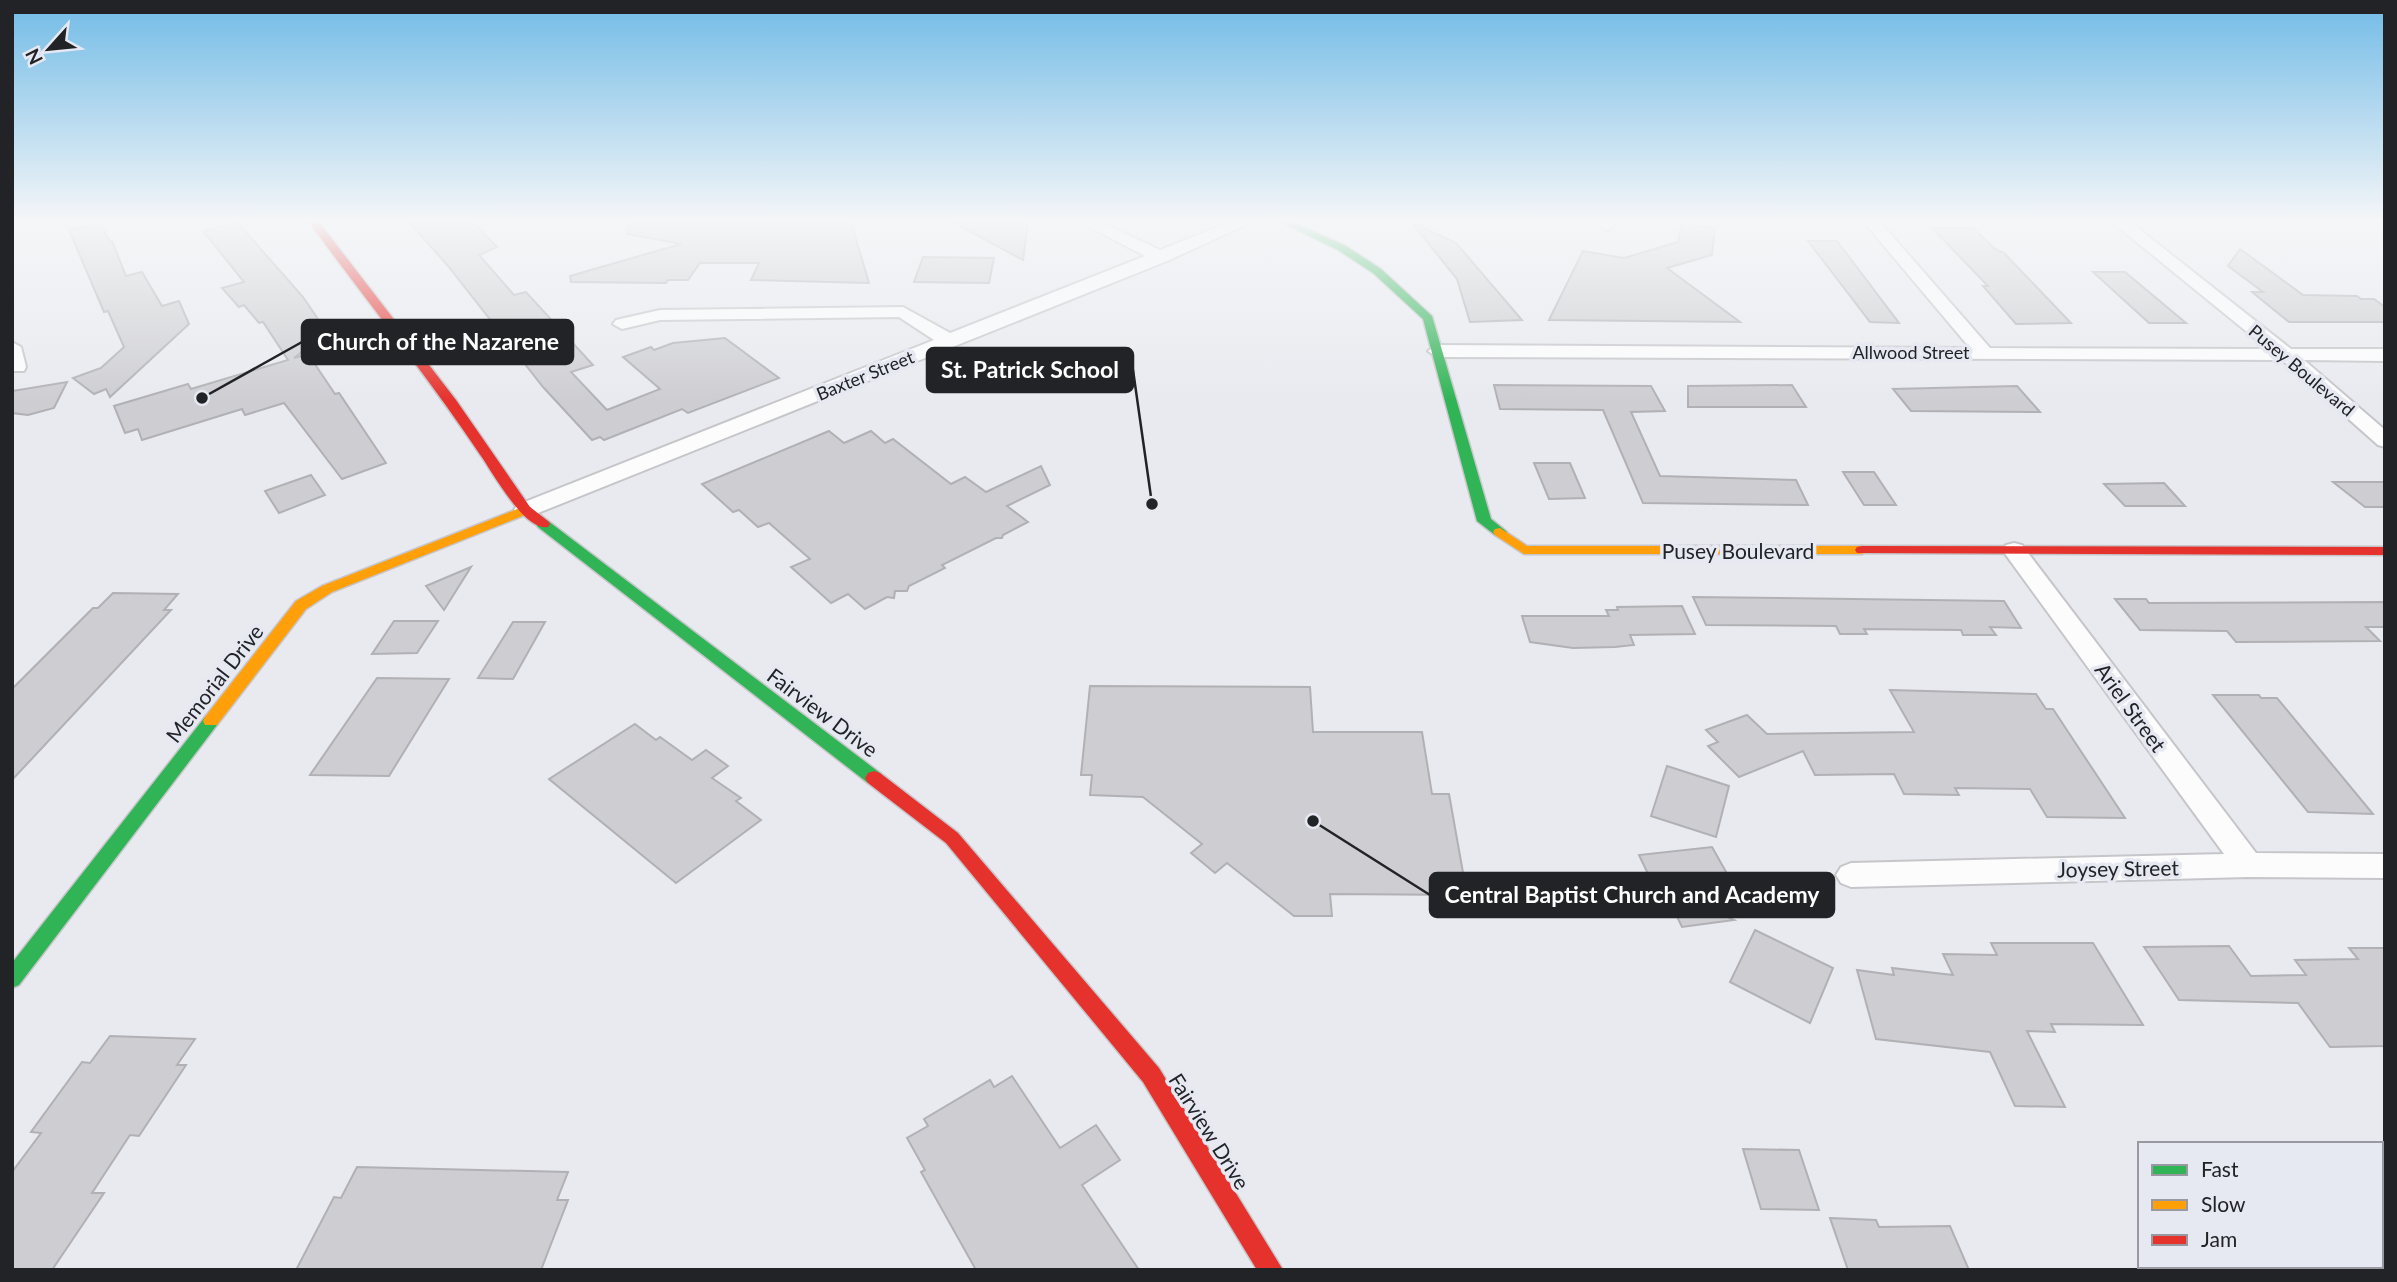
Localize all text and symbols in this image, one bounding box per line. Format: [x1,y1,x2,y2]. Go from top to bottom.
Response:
north arrow [14,14,84,84]
text: N [20,45,47,69]
callout: Church of the Nazarene [302,320,573,364]
street label: Pusey Boulevard [2245,320,2359,420]
text: Church of the Nazarene [317,327,559,355]
street label: Allwood Street [1852,341,1970,363]
street label: Baxter Street [813,345,918,405]
callout: St. Patrick School [927,348,1133,392]
text: St. Patrick School [941,355,1119,383]
street label: Pusey Boulevard [1662,538,1814,563]
street label: Memorial Drive [160,619,268,747]
street label: Ariel Street [2090,658,2172,757]
street label: Fairview Drive [763,662,883,762]
street label: Joysey Street [2057,854,2179,882]
callout: Central Baptist Church and Academy [1430,873,1834,917]
text: Central Baptist Church and Academy [1444,880,1820,908]
street label: Fairview Drive [1164,1068,1256,1194]
legend [2138,1142,2383,1268]
text: Fast [2201,1156,2239,1181]
text: Slow [2201,1191,2246,1216]
text: Jam [2201,1226,2237,1251]

